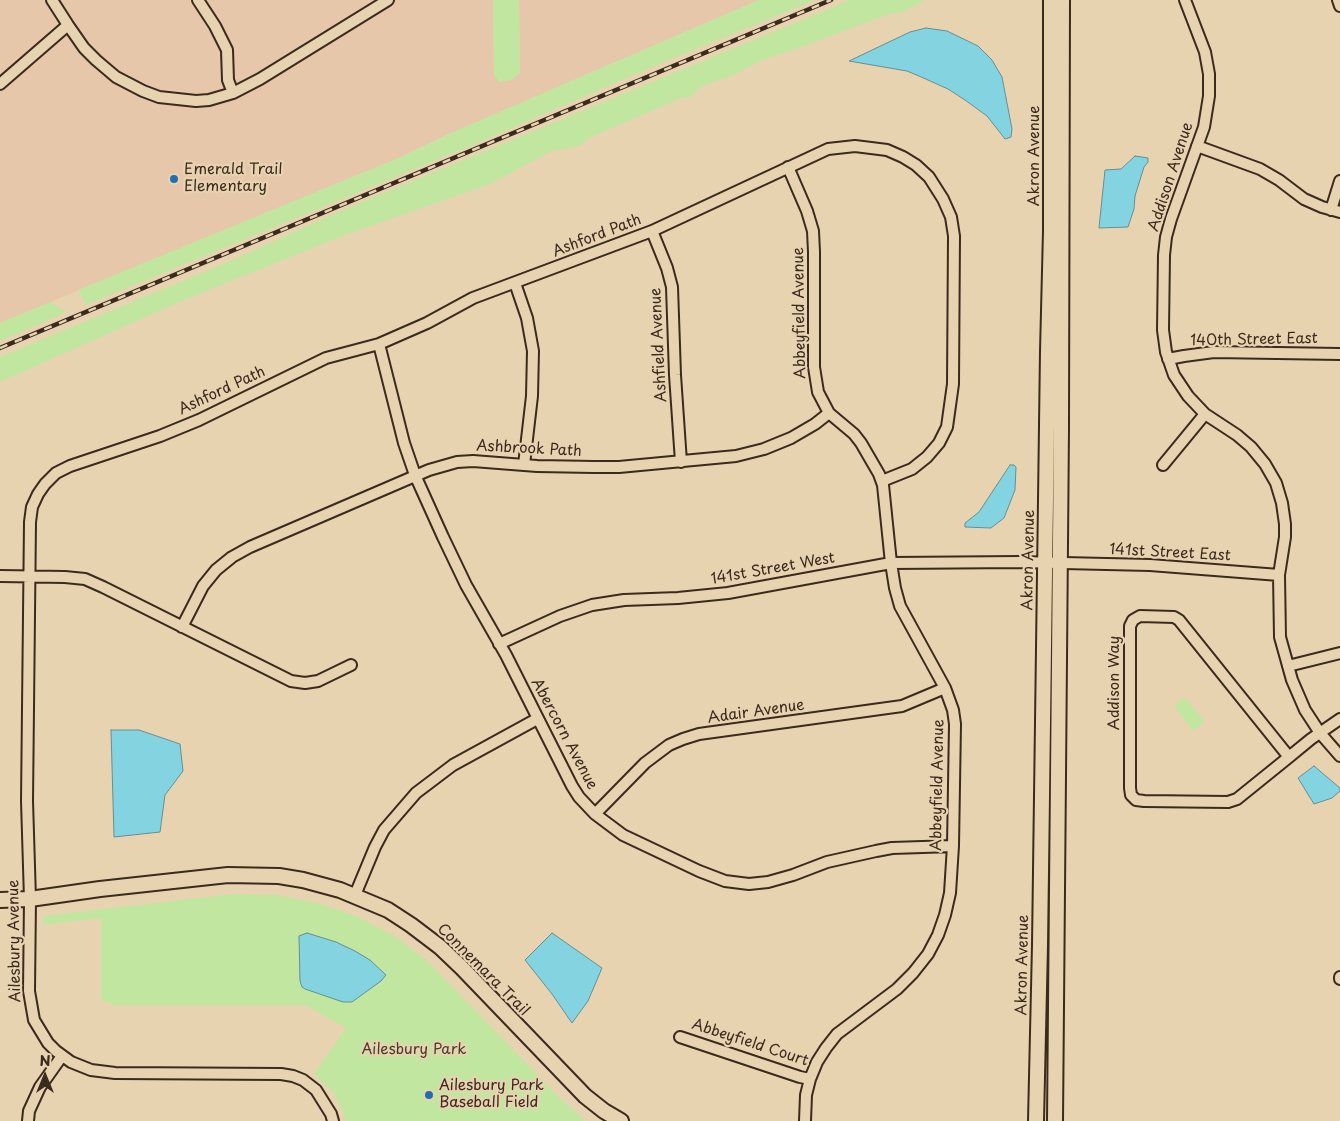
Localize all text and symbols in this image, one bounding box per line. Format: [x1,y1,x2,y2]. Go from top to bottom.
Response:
street label: Akron Avenue [1026,106,1044,206]
street label: Addison Avenue [1145,120,1197,234]
place label: Emerald Trail Elementary [184,161,283,196]
marker: Emerald Trail Elementary [168,173,180,185]
street label: Ashford Path [550,211,644,261]
street label: Abbeyfield Avenue [790,247,810,379]
street label: Ashfield Avenue [647,287,671,403]
street label: 140th Street East [1190,330,1318,350]
street label: Ashford Path [176,363,268,419]
street label: Ashbrook Path [476,437,582,461]
street label: Akron Avenue [1019,510,1039,610]
street label: 141st Street East [1109,541,1231,565]
street label: 141st Street West [710,549,836,589]
street label: Addison Way [1106,636,1124,730]
street label: Abercorn Avenue [527,675,601,793]
street label: Adair Avenue [707,696,805,728]
street label: Abbeyfield Avenue [928,719,948,851]
street label: Ailesbury Avenue [5,879,25,1003]
street label: Akron Avenue [1013,915,1033,1015]
street label: Connemara Trail [433,920,533,1020]
street label: Abbeyfield Court [689,1016,811,1070]
park label: Ailesbury Park [362,1041,466,1059]
text: N [39,1050,51,1071]
north arrow [20,1051,70,1101]
place label: Ailesbury Park Baseball Field [439,1077,544,1112]
marker: Ailesbury Park Baseball Field [423,1089,435,1101]

